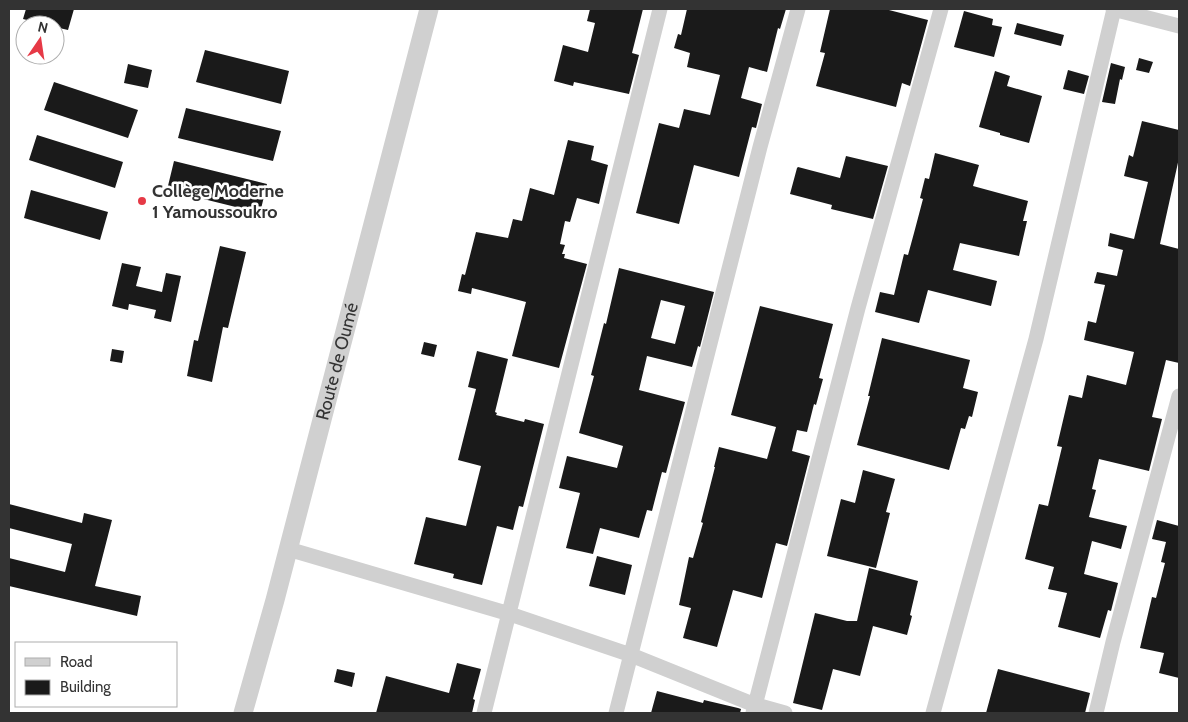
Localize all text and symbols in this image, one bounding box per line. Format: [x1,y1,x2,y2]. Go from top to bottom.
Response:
north arrow [15,15,65,65]
text: N [36,17,50,37]
place label: Collège Moderne 1 Yamoussoukro [152,180,284,223]
marker: Collège Moderne 1 Yamoussoukro [136,195,148,207]
street label: Route de Oumé [311,300,363,423]
legend [15,642,178,707]
text: Road [60,653,93,671]
text: Building [60,678,111,696]

